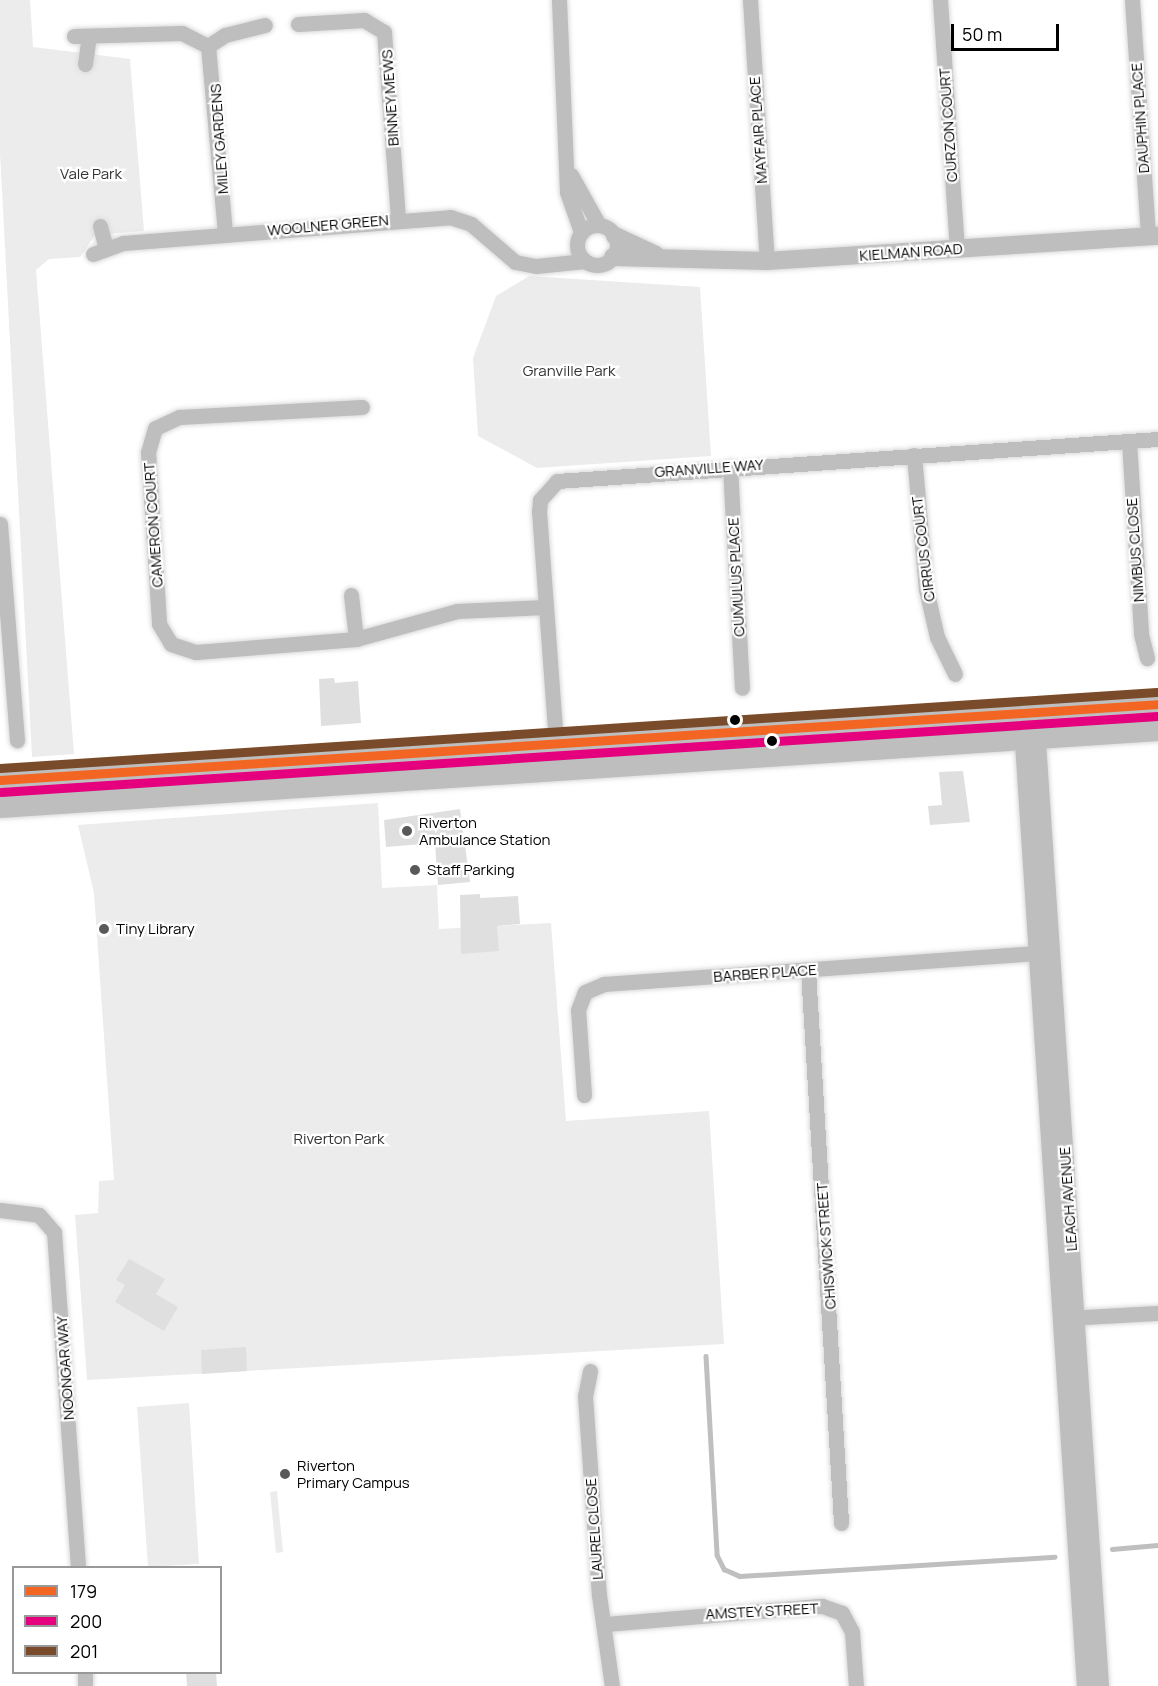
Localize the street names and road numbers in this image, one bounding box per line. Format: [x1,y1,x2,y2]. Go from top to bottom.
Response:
street label: BINNEY MEWS [378,49,402,147]
street label: DAUPHIN PLACE [1127,62,1153,174]
street label: CURZON COURT [935,67,961,183]
street label: MAYFAIR PLACE [745,76,771,184]
street label: MILEY GARDENS [206,83,232,195]
street label: WOOLNER GREEN [267,211,389,239]
street label: KIELMAN ROAD [859,239,963,265]
street label: GRANVILLE WAY [654,455,764,481]
street label: CAMERON COURT [140,462,166,588]
street label: CIRRUS COURT [908,495,938,603]
street label: NIMBUS CLOSE [1122,497,1148,603]
street label: CUMULUS PLACE [724,517,748,637]
street label: BARBER PLACE [713,960,817,986]
street label: LEACH AVENUE [1055,1146,1081,1252]
street label: CHISWICK STREET [813,1182,839,1310]
street label: NOONGAR WAY [52,1315,78,1421]
street label: LAUREL CLOSE [581,1477,607,1581]
street label: AMSTEY STREET [705,1599,819,1623]

